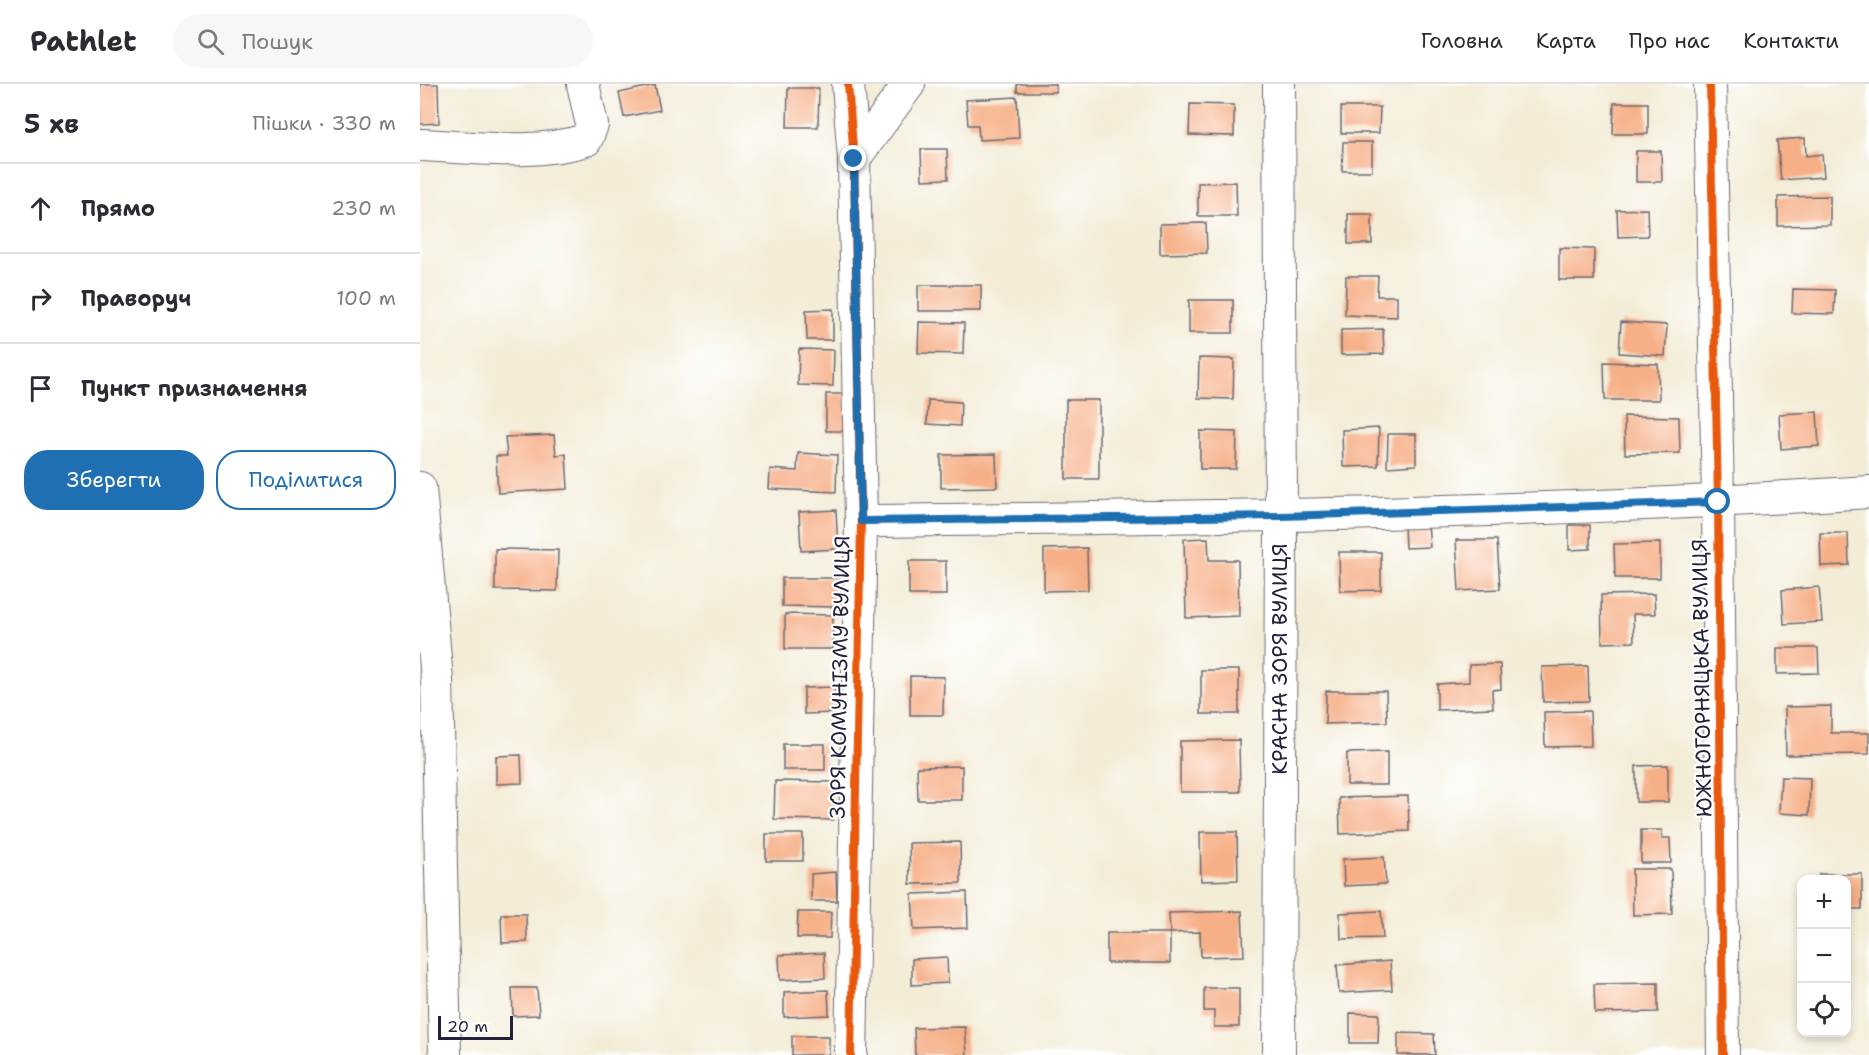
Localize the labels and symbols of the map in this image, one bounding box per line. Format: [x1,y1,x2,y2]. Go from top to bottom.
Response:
route end [840,145,866,171]
route start [1704,488,1730,514]
street label: ЗОРЯ КОМУНІЗМУ ВУЛИЦЯ [824,535,856,819]
street label: ЮЖНОГОРНЯЦЬКА ВУЛИЦЯ [1686,539,1718,817]
street label: КРАСНА ЗОРЯ ВУЛИЦЯ [1266,543,1294,775]
scale bar [438,1013,513,1040]

